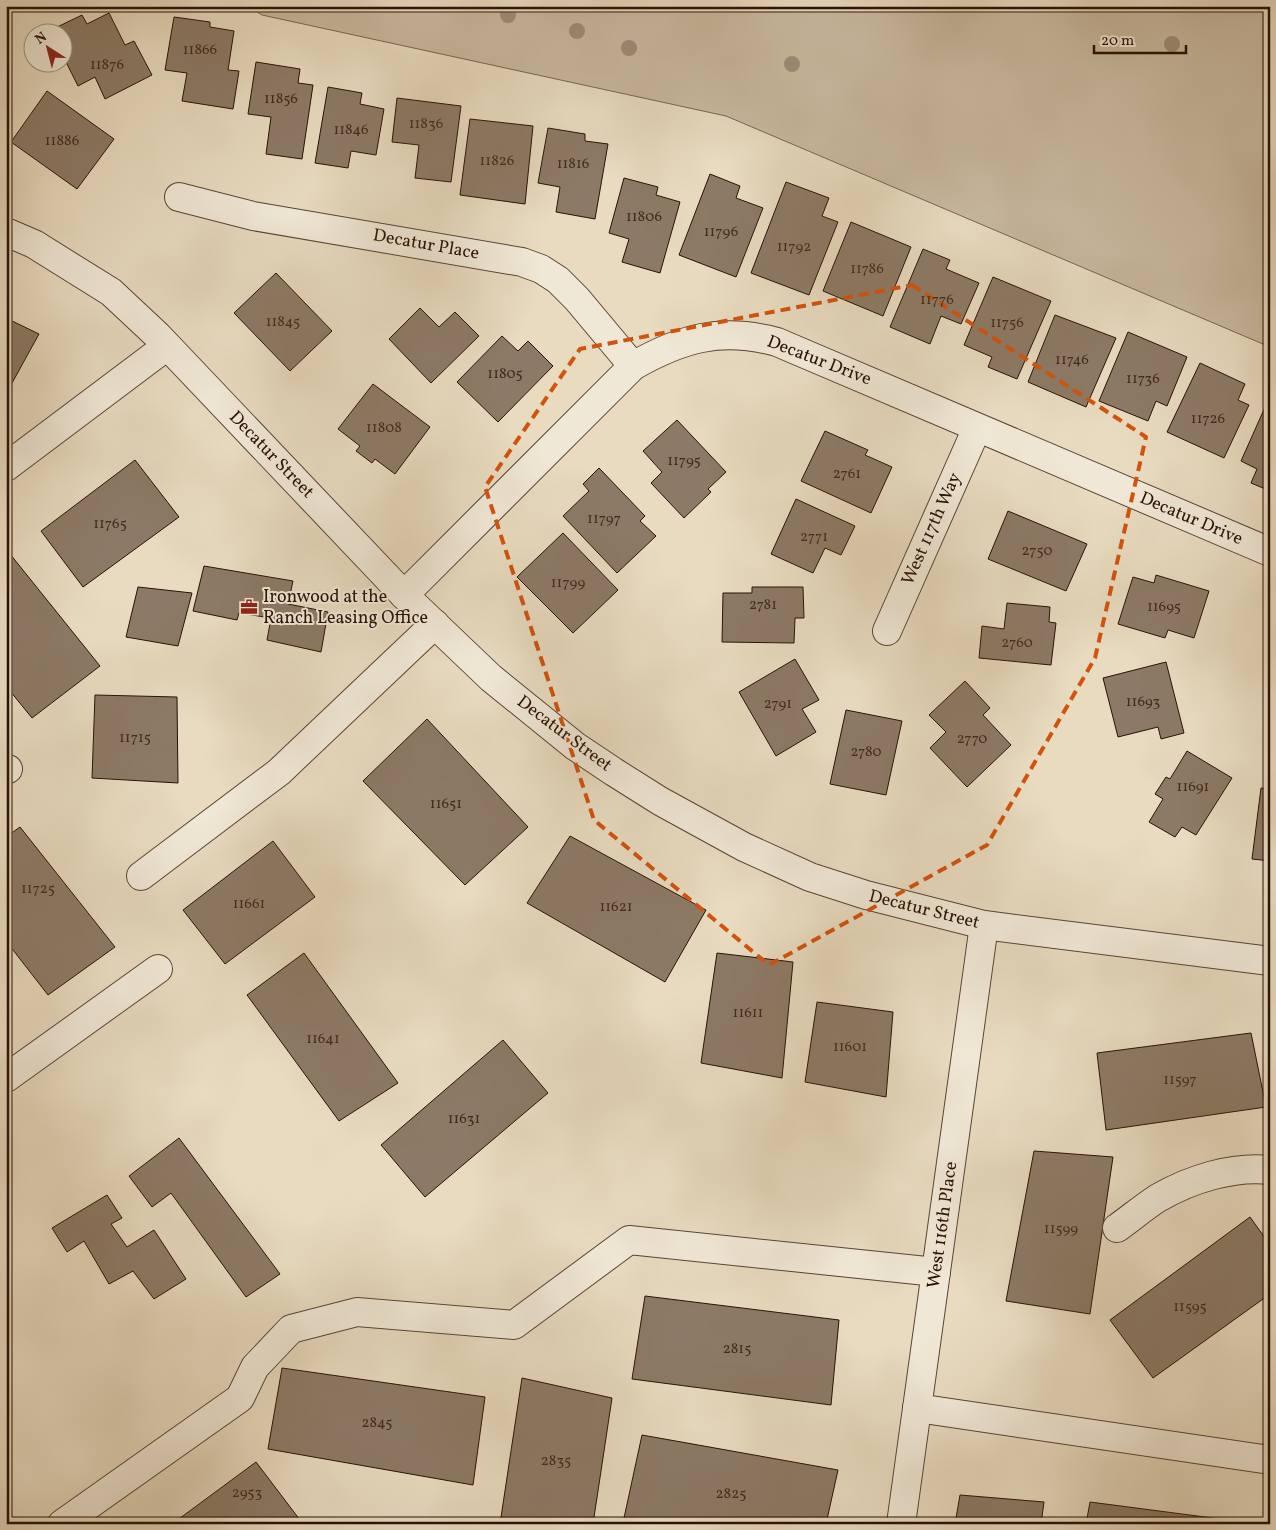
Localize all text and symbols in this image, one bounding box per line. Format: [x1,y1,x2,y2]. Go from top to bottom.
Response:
north arrow [22,22,72,72]
scale bar [1094,22,1186,54]
text: N [32,28,51,49]
text: 20 m [1101,31,1134,52]
house number: 11866 [183,40,217,61]
house number: 11876 [90,55,124,76]
house number: 11856 [264,89,298,110]
house number: 11836 [409,114,443,135]
house number: 11846 [333,120,369,141]
house number: 11886 [45,131,79,152]
house number: 11826 [480,151,514,172]
house number: 11816 [557,154,589,175]
house number: 11806 [626,207,662,228]
house number: 11796 [704,222,738,243]
street label: Decatur Place [371,223,481,267]
house number: 11792 [777,237,811,258]
house number: 11786 [850,259,884,280]
house number: 11776 [920,290,954,311]
house number: 11845 [266,312,300,333]
house number: 11756 [990,313,1024,334]
street label: Decatur Drive [763,330,875,392]
house number: 11746 [1055,350,1089,371]
house number: 11805 [487,364,523,385]
house number: 11736 [1126,369,1160,390]
street label: Decatur Street [223,406,319,504]
house number: 11726 [1191,409,1225,430]
house number: 11808 [366,418,402,439]
house number: 11795 [667,451,701,472]
house number: 2761 [833,464,861,485]
street label: West 117th Way [896,469,968,589]
street label: Decatur Drive [1135,486,1247,552]
house number: 11797 [587,509,621,530]
house number: 11765 [93,514,127,535]
house number: 2771 [800,527,828,548]
house number: 2750 [1022,541,1052,562]
house number: 11799 [551,573,585,594]
place label: Ironwood at the Ranch Leasing Office [263,585,428,631]
house number: 2781 [749,595,777,616]
office icon: Ironwood at the Ranch Leasing Office [239,597,259,617]
house number: 11695 [1147,597,1181,618]
house number: 2760 [1001,633,1033,654]
street label: Decatur Street [511,690,617,778]
house number: 11693 [1126,692,1160,713]
house number: 2791 [764,694,792,715]
house number: 11715 [119,728,151,749]
house number: 2770 [957,729,987,750]
house number: 2780 [850,742,882,763]
house number: 11691 [1177,777,1209,798]
house number: 11651 [430,794,462,815]
house number: 11725 [21,879,55,900]
street label: Decatur Street [866,884,982,936]
house number: 11661 [233,894,265,915]
house number: 11621 [599,897,633,918]
house number: 11611 [733,1003,763,1024]
house number: 11641 [306,1029,340,1050]
house number: 11601 [833,1037,867,1058]
house number: 11597 [1163,1070,1197,1091]
house number: 11631 [448,1109,480,1130]
street label: West 116th Place [922,1160,964,1290]
house number: 11599 [1044,1219,1078,1240]
house number: 11595 [1173,1297,1207,1318]
house number: 2815 [723,1339,751,1360]
house number: 2845 [362,1413,392,1434]
house number: 2835 [541,1451,571,1472]
house number: 2953 [232,1483,262,1504]
house number: 2825 [716,1484,746,1505]

